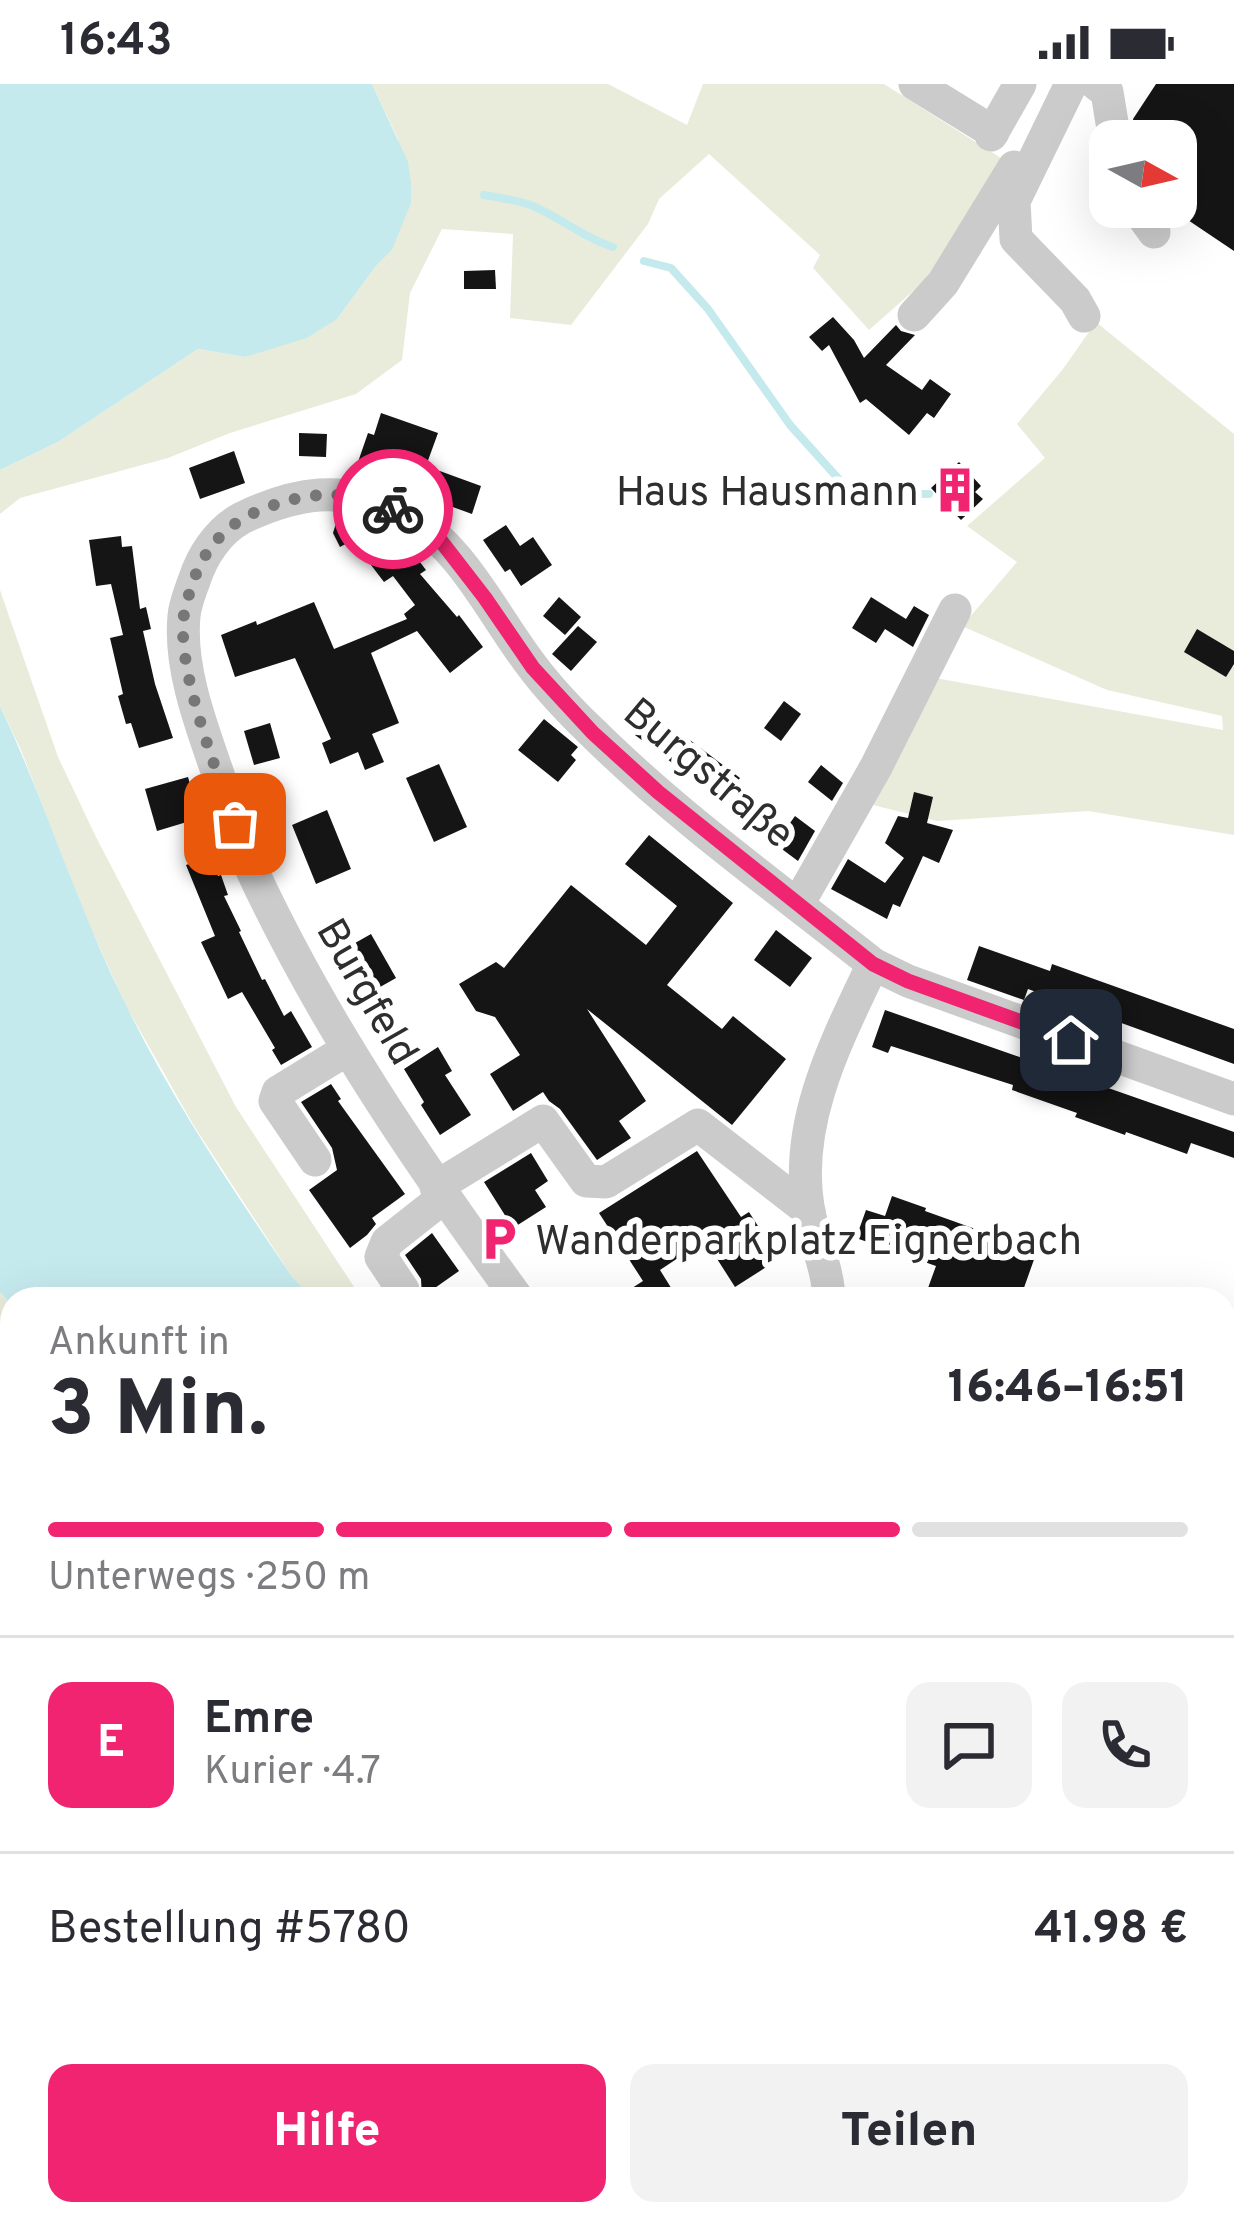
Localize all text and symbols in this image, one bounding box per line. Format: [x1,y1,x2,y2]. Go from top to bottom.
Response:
text: 16:43 [60,14,172,71]
north arrow [1089,120,1197,228]
map controls [1089,120,1197,228]
courier [333,449,453,569]
building icon: Haus Hausmann [930,465,980,515]
place label: Haus Hausmann [616,468,919,521]
icon: bike [360,476,426,542]
street label: Burgstraße [611,689,804,862]
pin [184,773,286,875]
icon: bag [202,791,268,857]
street label: Burgfeld [302,910,428,1076]
pin [1020,989,1122,1091]
icon: home [1038,1007,1104,1073]
parking icon: Wanderparkplatz Eignerbach [474,1214,524,1264]
place label: Wanderparkplatz Eignerbach [535,1217,1082,1270]
text: Ankunft in [48,1320,230,1369]
text: 16:46–16:51 [948,1361,1188,1418]
text: 3 Min. [48,1364,268,1463]
text: Unterwegs · 250 m [48,1555,370,1604]
button: chat [906,1682,1032,1808]
button: phone [1062,1682,1188,1808]
text: Emre [204,1692,314,1749]
text: E [97,1716,125,1773]
text: Kurier · 4.7 [204,1749,381,1798]
text: Bestellung #5780 [48,1902,411,1959]
text: 41.98 € [1034,1902,1188,1959]
button: Hilfe [48,2064,606,2202]
button: Teilen [630,2064,1188,2202]

